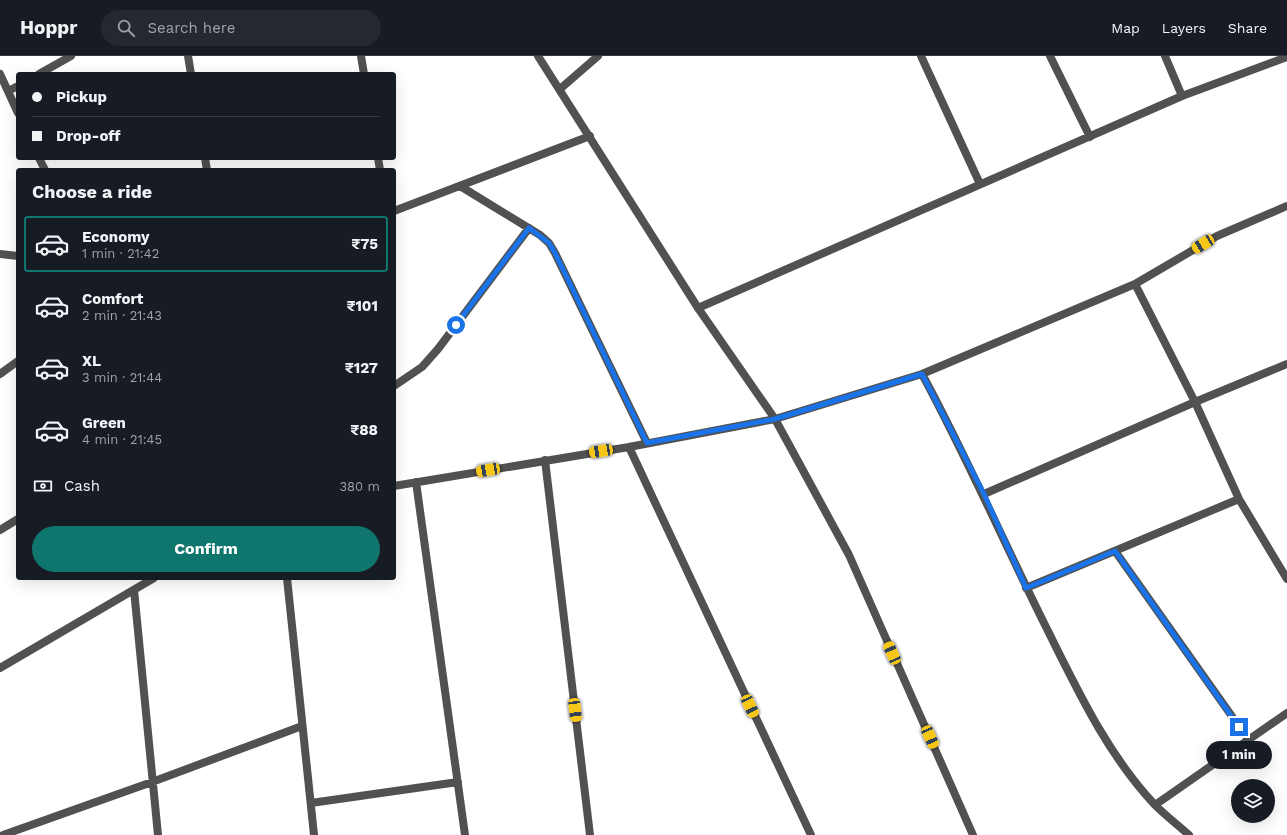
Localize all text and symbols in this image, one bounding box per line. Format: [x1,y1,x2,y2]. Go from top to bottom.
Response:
search box [101,10,381,46]
text: Hoppr [20,16,77,39]
icon: search [115,17,137,39]
text: Search here [147,19,235,37]
text: Map [1111,20,1140,36]
text: Layers [1162,20,1206,36]
text: Share [1228,20,1267,36]
text: Pickup [56,88,107,106]
text: Drop-off [56,127,121,145]
text: Choose a ride [32,181,152,202]
icon: car [34,226,70,262]
text: Economy [82,228,149,246]
car [1190,233,1216,255]
text: ₹75 [351,235,378,253]
text: 1 min · 21:42 [82,246,159,261]
icon: car [34,288,70,324]
text: Comfort [82,290,143,308]
text: ₹101 [346,297,378,315]
text: 2 min · 21:43 [82,308,162,323]
route start [447,316,465,334]
icon: car [34,350,70,386]
text: XL [82,352,101,370]
text: ₹127 [345,359,378,377]
text: 3 min · 21:44 [82,370,162,385]
icon: car [34,412,70,448]
text: Green [82,414,126,432]
text: ₹88 [350,421,378,439]
text: 4 min · 21:45 [82,432,162,447]
car [588,443,614,459]
car [475,462,501,478]
icon: cash [32,475,54,497]
text: Cash [64,477,100,495]
text: 380 m [340,479,380,494]
button: Confirm [32,526,380,572]
car [882,640,902,666]
car [739,693,761,719]
car [568,697,582,723]
route end [1230,718,1248,736]
car [920,724,940,750]
callout: 1 min [1206,741,1272,769]
text: 1 min [1222,747,1256,762]
map controls [1231,779,1275,823]
button: layers [1231,779,1275,823]

